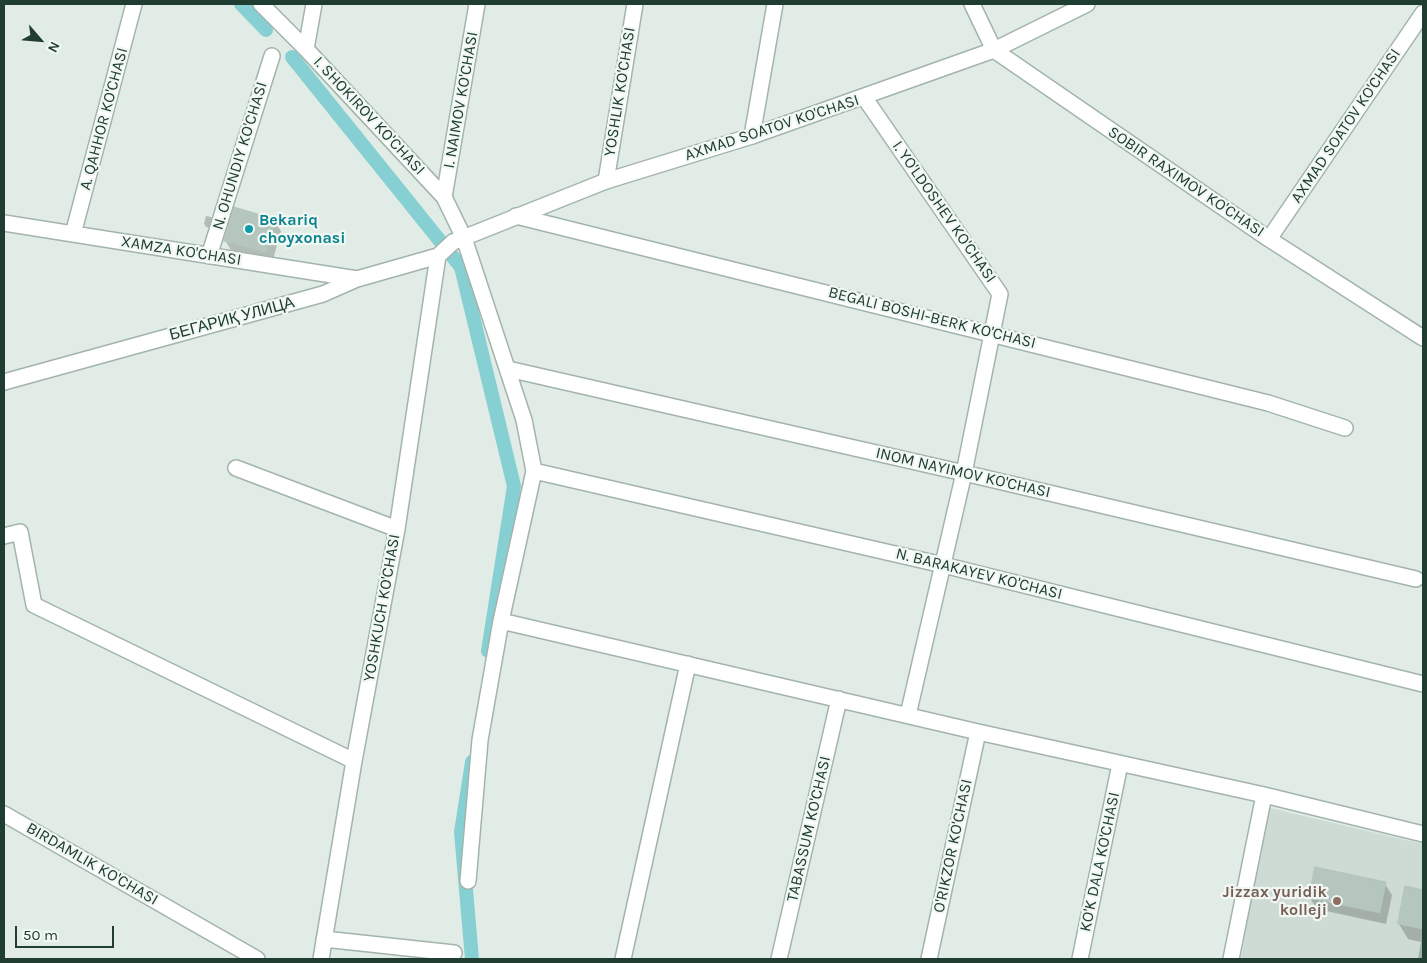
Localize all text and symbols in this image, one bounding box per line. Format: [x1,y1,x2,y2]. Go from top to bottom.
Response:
north arrow [15,15,65,65]
street label: YOSHLIK KO'CHASI [600,26,640,158]
street label: I. NAIMOV KO'CHASI [440,30,482,170]
text: N [44,39,64,55]
street label: AXMAD SOATOV KO'CHASI [1287,45,1405,207]
street label: A. QAHHOR KO'CHASI [76,46,132,192]
street label: I. SHOKIROV KO'CHASI [309,53,429,179]
street label: N. OHUNDIY KO'CHASI [208,80,272,232]
street label: AXMAD SOATOV KO'CHASI [682,91,862,165]
street label: SOBIR RAXIMOV KO'CHASI [1104,122,1268,242]
street label: I. YO'LDOSHEV KO'CHASI [888,137,1000,287]
place label: Bekariq choyxonasi [259,210,345,248]
marker: Bekariq choyxonasi [243,223,255,235]
street label: XAMZA KO'CHASI [119,232,243,270]
street label: BEGALI BOSHI-BERK KO'CHASI [826,283,1038,353]
street label: БЕГАРИҚ УЛИЦА [167,293,297,345]
street label: INOM NAYIMOV KO'CHASI [874,444,1052,502]
street label: YOSHKUCH KO'CHASI [360,533,404,683]
street label: N. BARAKAYEV KO'CHASI [894,544,1064,604]
street label: TABASSUM KO'CHASI [783,754,835,904]
street label: O'RIKZOR KO'CHASI [929,778,977,914]
street label: KO'K DALA KO'CHASI [1076,791,1124,933]
street label: BIRDAMLIK KO'CHASI [23,818,161,910]
place label: Jizzax yuridik kolleji [1222,882,1327,920]
marker: Jizzax yuridik kolleji [1331,895,1343,907]
scale bar [18,916,116,948]
text: 50 m [23,926,58,944]

